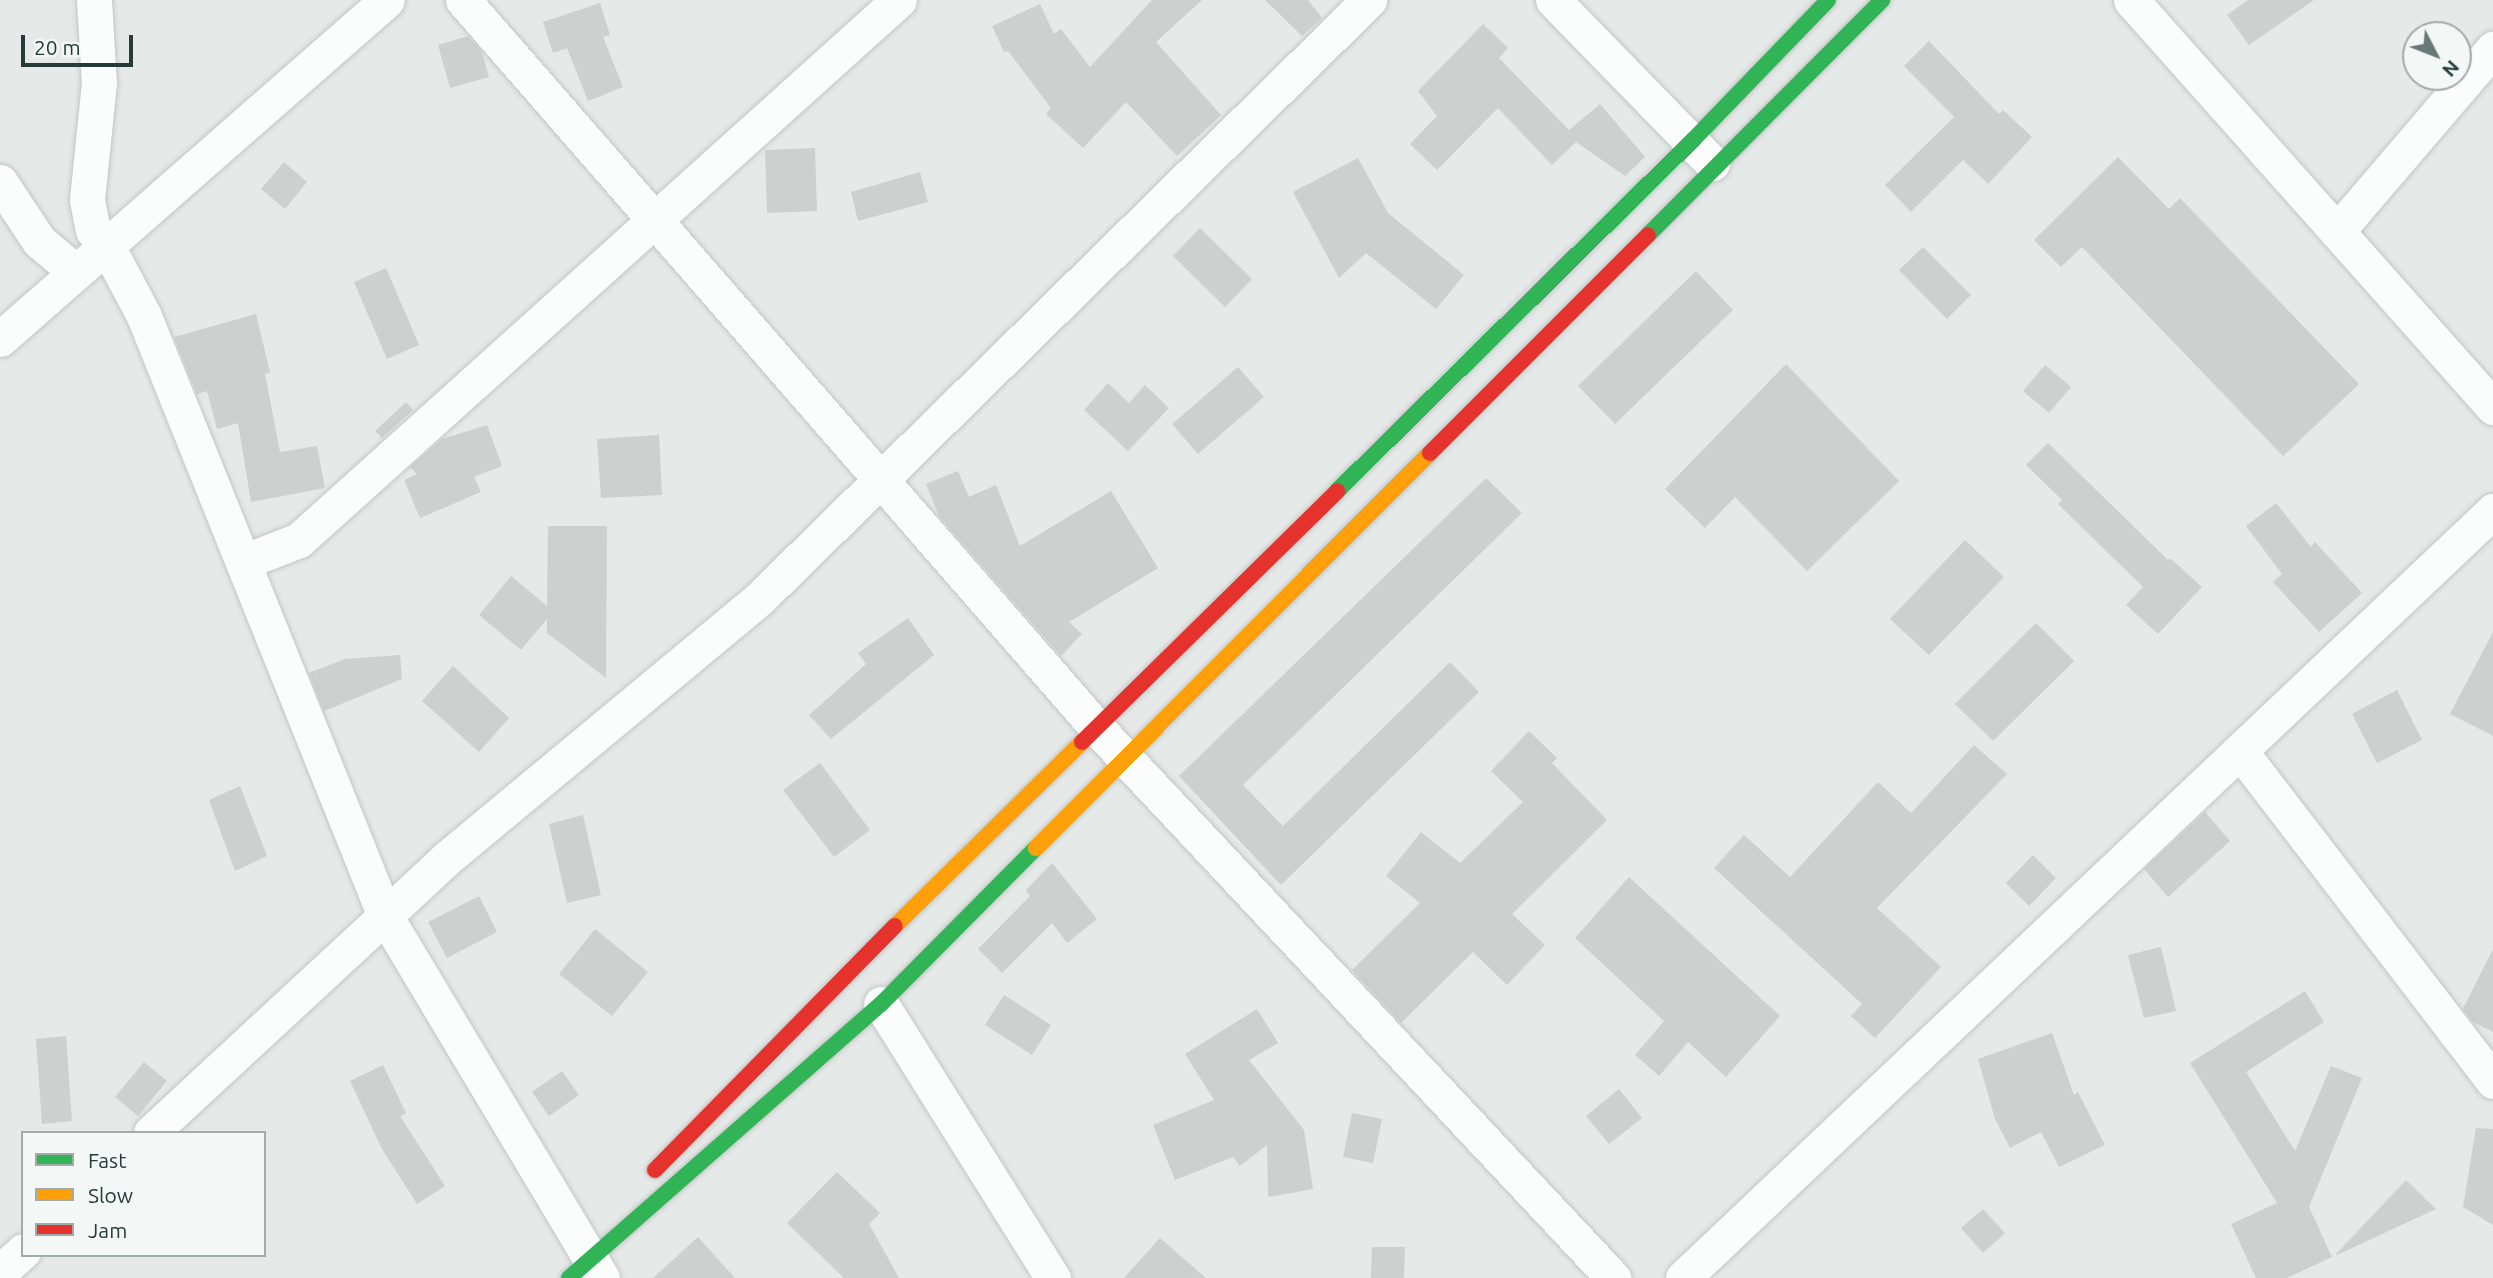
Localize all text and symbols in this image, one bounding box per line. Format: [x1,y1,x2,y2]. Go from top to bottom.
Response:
scale bar [24,21,136,65]
north arrow [2402,21,2472,91]
text: 20 m [34,35,81,59]
text: N [2438,56,2464,81]
legend [21,1131,266,1257]
text: Fast [88,1148,126,1172]
text: Slow [88,1183,133,1207]
text: Jam [88,1218,127,1242]

